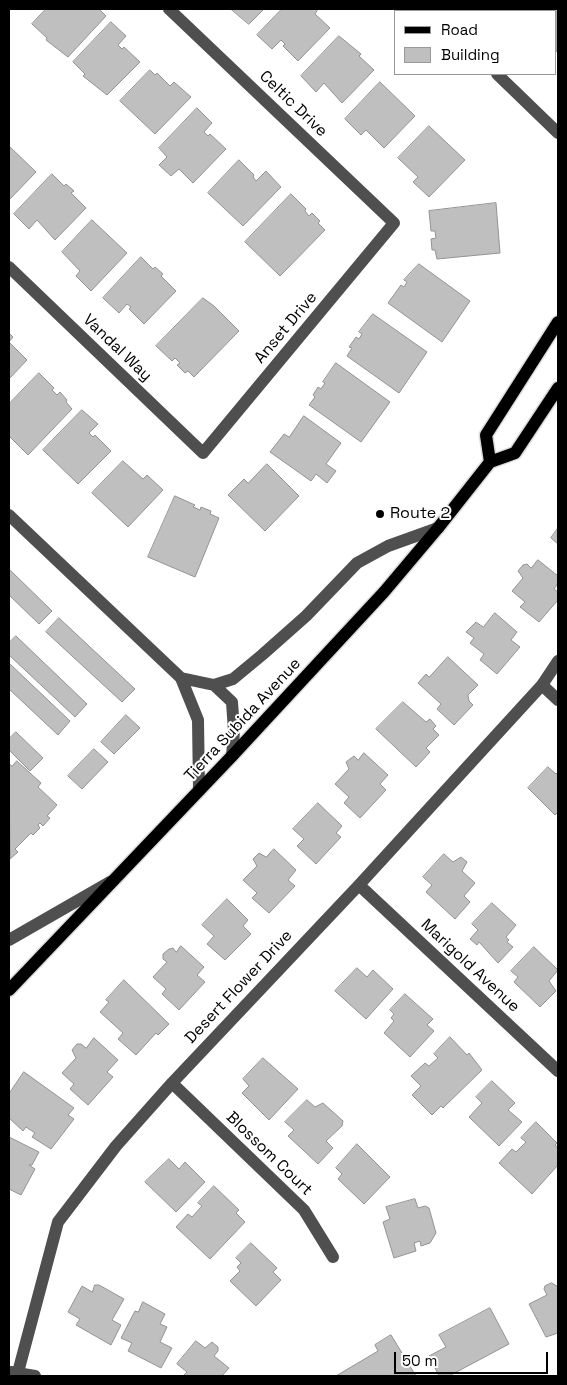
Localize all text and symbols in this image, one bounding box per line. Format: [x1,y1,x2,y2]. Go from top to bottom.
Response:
legend [394,10,557,75]
text: Road [441,20,478,39]
text: Building [441,45,500,64]
street label: Celtic Drive [255,67,331,141]
street label: Anset Drive [251,288,321,368]
street label: Vandal Way [78,310,156,386]
place label: Route 2 [390,504,450,524]
marker: Route 2 [374,508,386,520]
street label: Tierra Subida Avenue [181,654,305,786]
street label: Marigold Avenue [417,915,523,1017]
street label: Desert Flower Drive [181,926,297,1048]
street label: Blossom Court [222,1108,316,1200]
scale bar [397,1342,551,1374]
text: 50 m [402,1351,437,1370]

